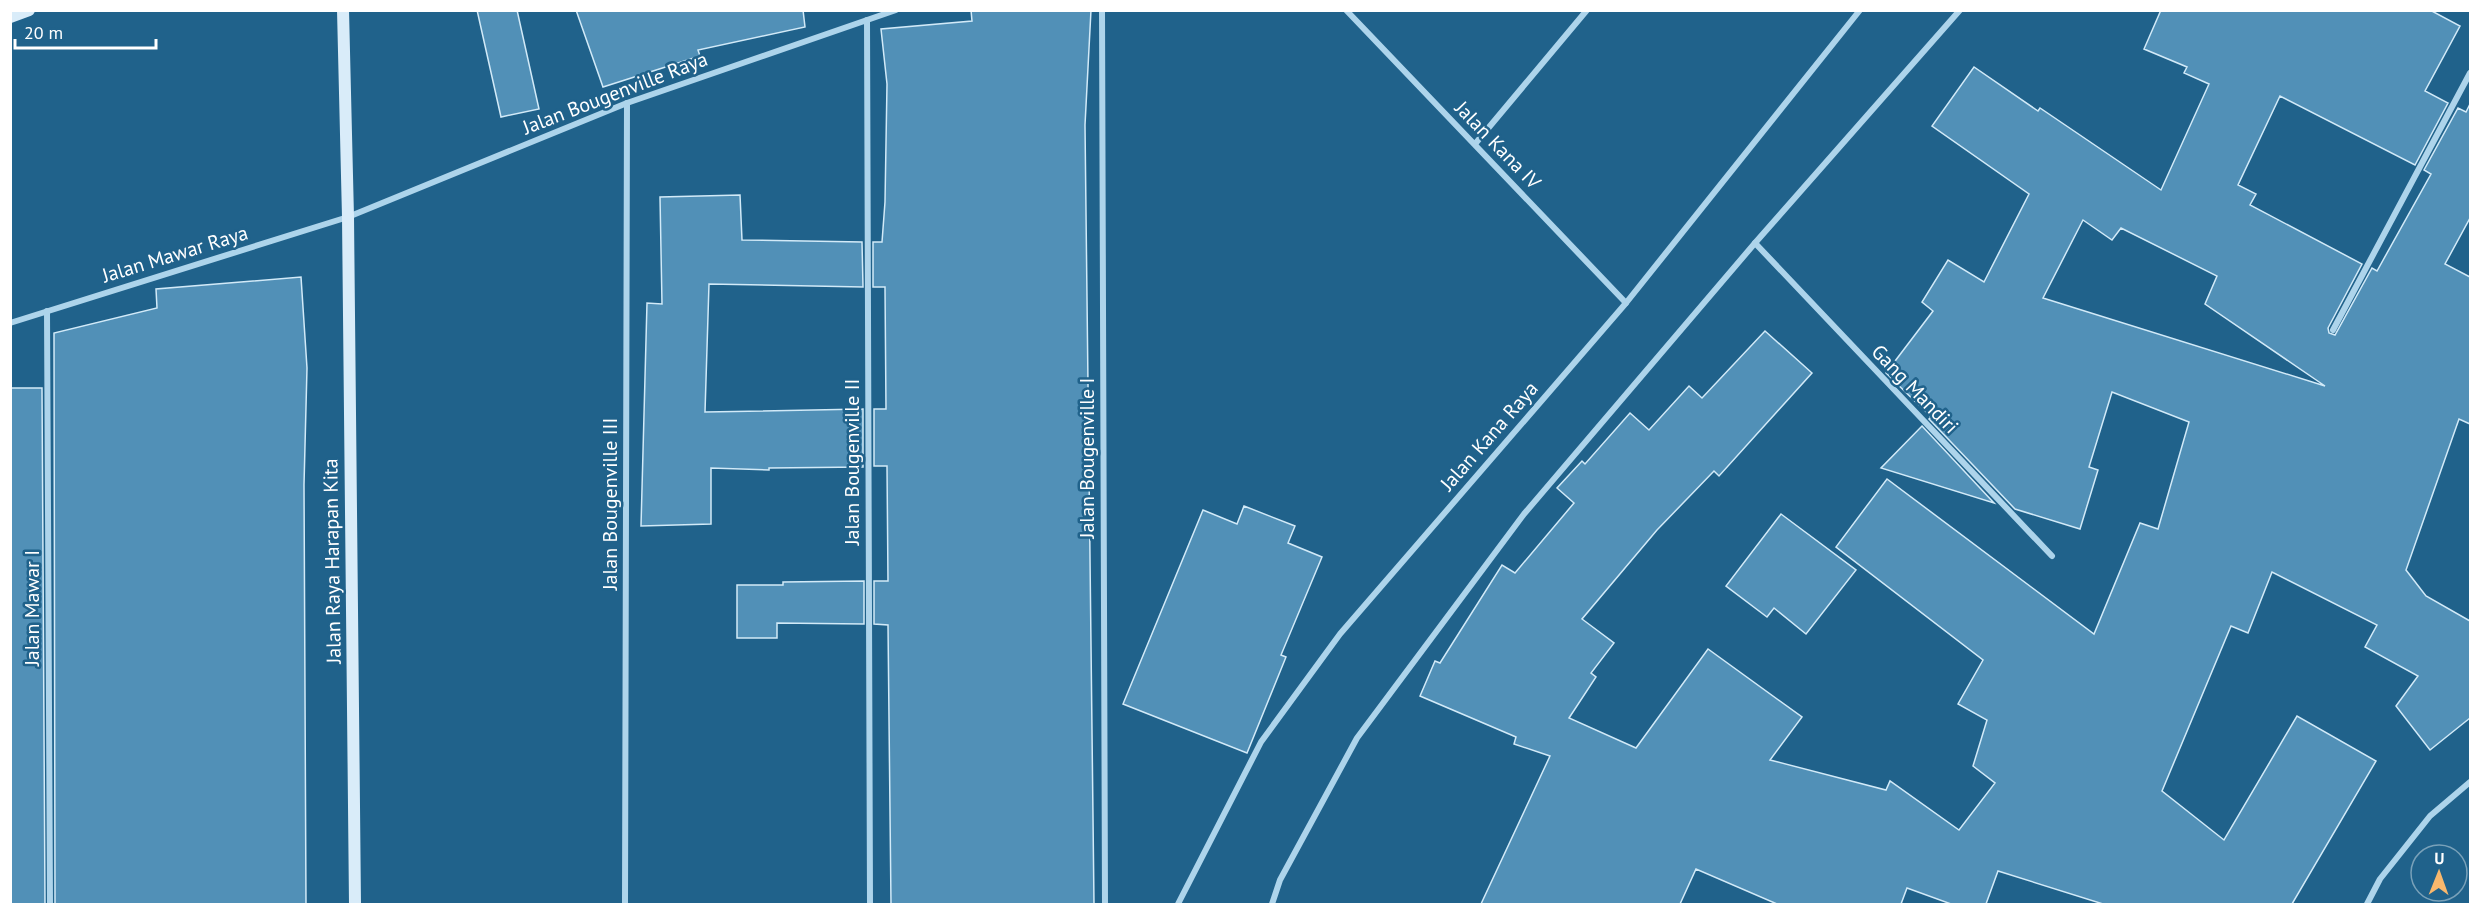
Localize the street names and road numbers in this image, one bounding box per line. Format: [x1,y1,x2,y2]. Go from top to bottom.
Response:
street label: Jalan Bougenville Raya [518,46,711,141]
street label: Jalan Kana IV [1449,95,1547,195]
street label: Jalan Mawar Raya [98,219,251,289]
street label: Gang Mandiri [1866,339,1964,439]
street label: Jalan Kana Raya [1434,376,1544,497]
street label: Jalan Bougenville I [1074,378,1100,539]
street label: Jalan Bougenville II [839,379,865,546]
street label: Jalan Bougenville III [597,418,623,591]
street label: Jalan Raya Harapan Kita [317,458,347,665]
street label: Jalan Mawar I [19,550,45,667]

